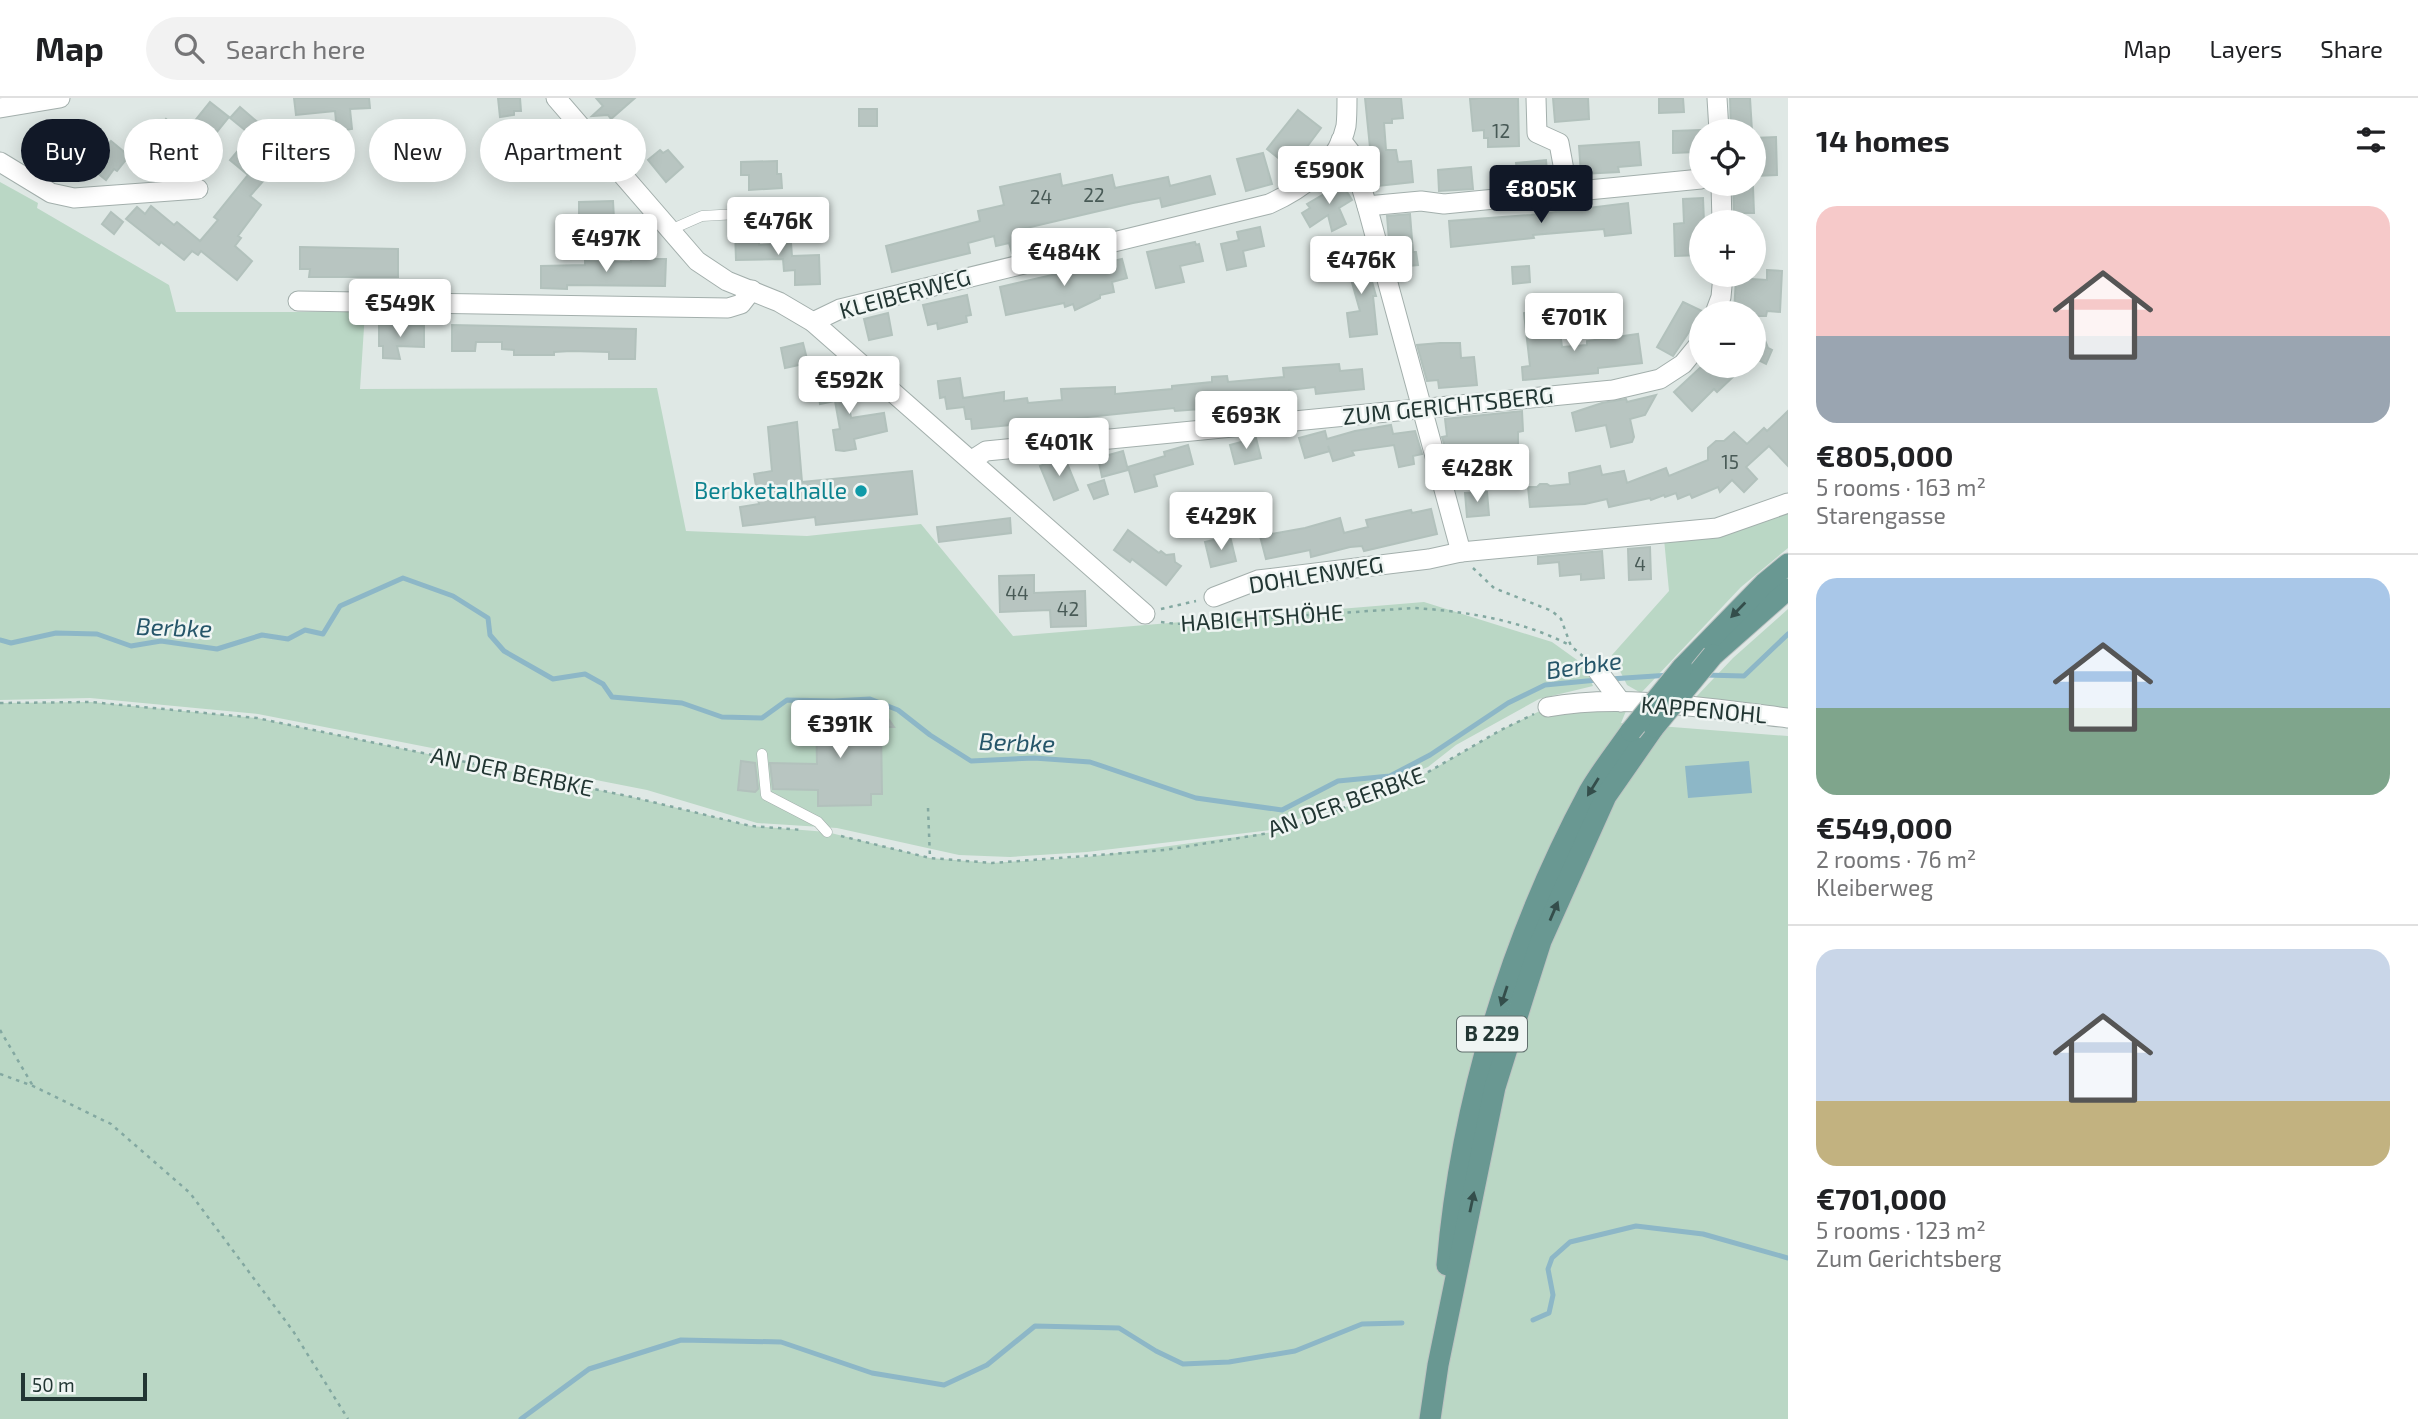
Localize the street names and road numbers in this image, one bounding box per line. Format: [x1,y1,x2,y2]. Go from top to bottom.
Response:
street label: KLEIBERWEG [836,262,973,324]
street label: ZUM GERICHTSBERG [1341,380,1555,430]
street label: DOHLENWEG [1247,550,1385,598]
street label: HABICHTSHÖHE [1179,597,1345,637]
street label: KAPPENOHL [1640,690,1769,728]
street label: AN DER BERBKE [429,740,596,802]
street label: AN DER BERBKE [1263,760,1428,842]
road number: B 229 [1457,1016,1527,1052]

